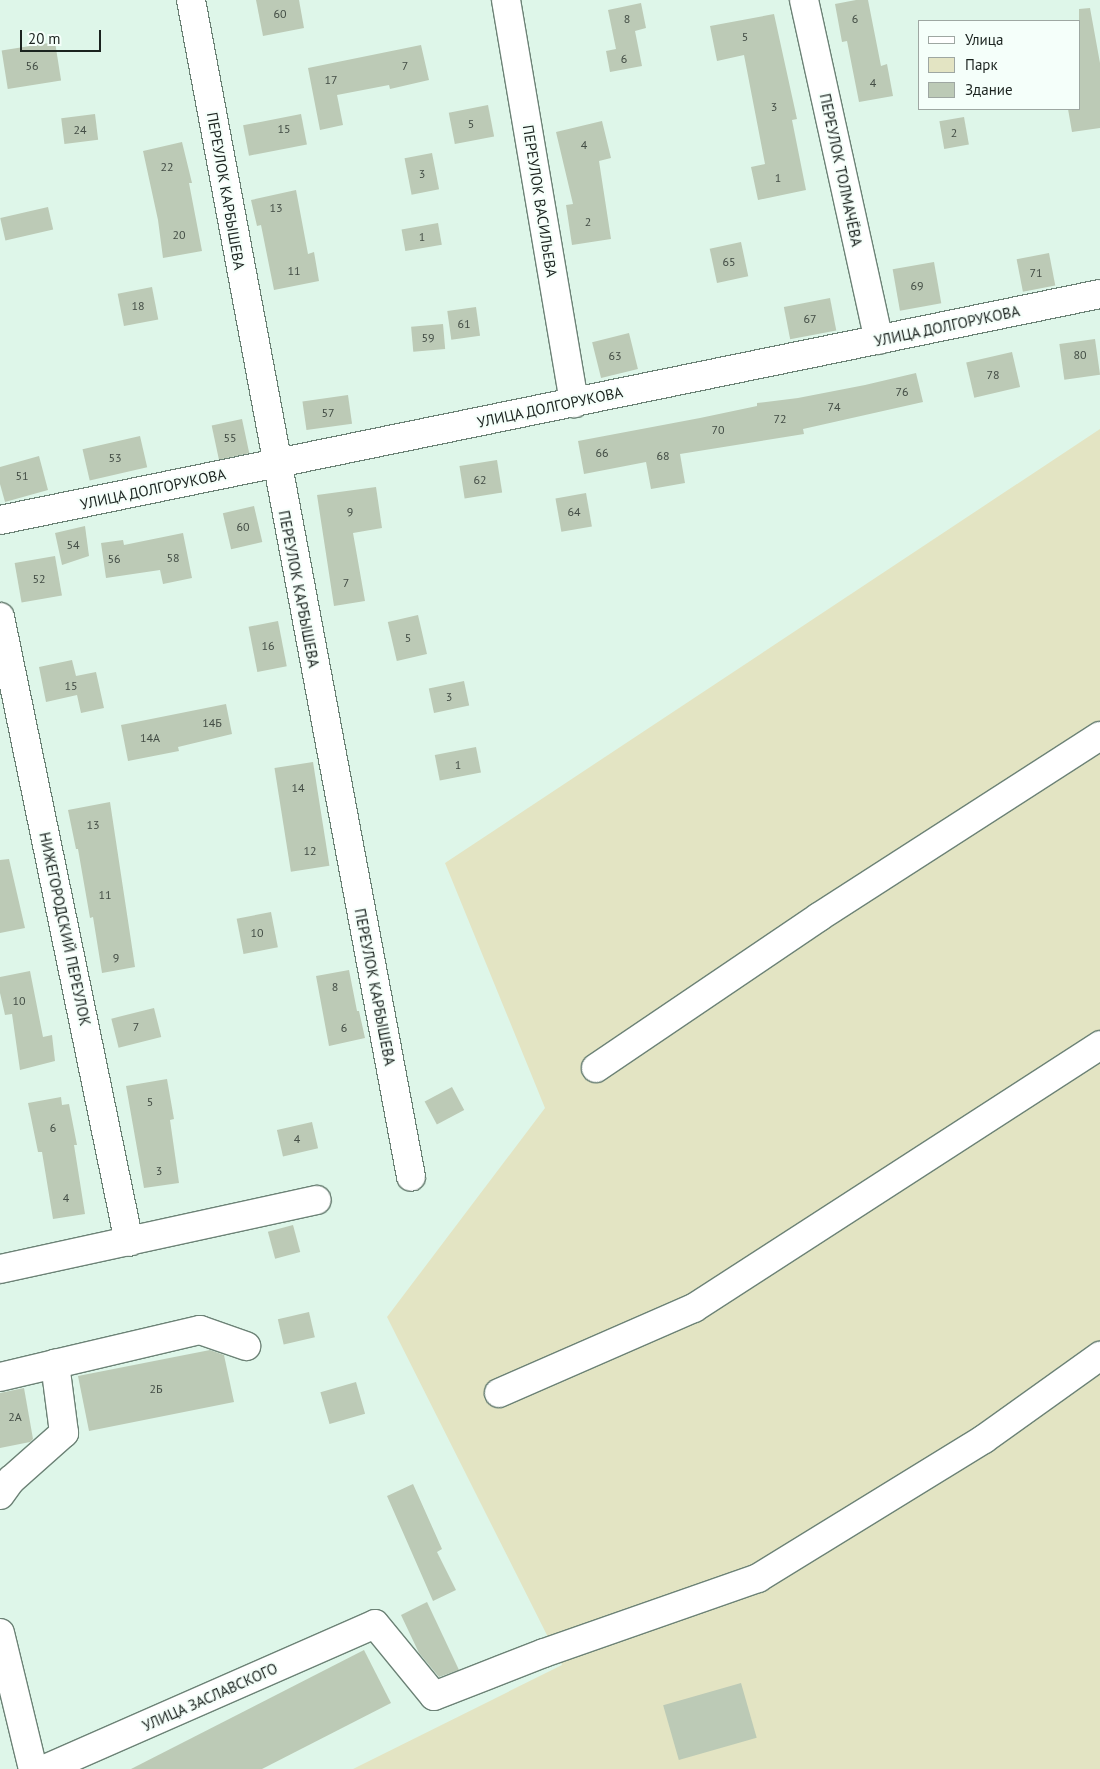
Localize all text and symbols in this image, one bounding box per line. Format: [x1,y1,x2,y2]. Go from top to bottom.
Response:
house number: 60 [273,7,287,21]
house number: 8 [624,12,630,26]
house number: 6 [852,12,858,26]
scale bar [22,20,104,52]
legend [918,20,1080,110]
text: 20 m [28,29,61,48]
house number: 5 [742,30,748,44]
text: Улица [965,30,1003,49]
house number: 6 [621,52,627,66]
text: Парк [965,55,998,74]
house number: 56 [25,59,39,73]
house number: 7 [402,59,408,73]
house number: 17 [324,73,338,87]
house number: 4 [870,76,876,90]
text: Здание [965,80,1013,99]
street label: ПЕРЕУЛОК ТОЛМАЧЁВА [816,92,866,248]
house number: 3 [771,100,777,114]
street label: ПЕРЕУЛОК КАРБЫШЕВА [203,111,249,271]
house number: 5 [468,117,474,131]
house number: 15 [277,122,291,136]
house number: 24 [73,123,87,137]
street label: ПЕРЕУЛОК ВАСИЛЬЕВА [519,123,561,279]
house number: 2 [951,126,957,140]
house number: 4 [581,138,587,152]
house number: 22 [160,160,174,174]
house number: 3 [419,167,425,181]
house number: 1 [775,171,781,185]
house number: 13 [269,201,283,215]
house number: 2 [585,215,591,229]
house number: 20 [172,228,186,242]
house number: 1 [419,230,425,244]
house number: 65 [722,255,736,269]
house number: 11 [287,264,301,278]
house number: 71 [1029,266,1043,280]
house number: 69 [910,279,924,293]
house number: 18 [131,299,145,313]
street label: УЛИЦА ДОЛГОРУКОВА [872,302,1022,350]
house number: 67 [803,312,817,326]
house number: 61 [457,317,471,331]
house number: 59 [421,331,435,345]
house number: 80 [1073,348,1087,362]
house number: 63 [608,349,622,363]
house number: 78 [986,368,1000,382]
street label: УЛИЦА ДОЛГОРУКОВА [475,383,625,431]
house number: 76 [895,385,909,399]
house number: 74 [827,400,841,414]
house number: 57 [321,406,335,420]
house number: 72 [773,412,787,426]
house number: 70 [711,423,725,437]
house number: 55 [223,431,237,445]
house number: 66 [595,446,609,460]
house number: 68 [656,449,670,463]
house number: 53 [108,451,122,465]
street label: УЛИЦА ДОЛГОРУКОВА [78,465,228,513]
house number: 51 [15,469,29,483]
house number: 62 [473,473,487,487]
house number: 9 [347,505,353,519]
house number: 64 [567,505,581,519]
street label: ПЕРЕУЛОК КАРБЫШЕВА [275,509,323,669]
house number: 60 [236,520,250,534]
house number: 54 [66,538,80,552]
house number: 58 [166,551,180,565]
house number: 56 [107,552,121,566]
house number: 52 [32,572,46,586]
house number: 7 [343,576,349,590]
house number: 5 [405,631,411,645]
house number: 16 [261,639,275,653]
house number: 15 [64,679,78,693]
house number: 3 [446,690,452,704]
house number: 14Б [202,716,222,730]
house number: 14А [140,731,160,745]
house number: 1 [455,758,461,772]
house number: 14 [291,781,305,795]
house number: 13 [86,818,100,832]
street label: НИЖЕГОРОДСКИЙ ПЕРЕУЛОК [36,830,94,1028]
house number: 12 [303,844,317,858]
house number: 11 [98,888,112,902]
street label: ПЕРЕУЛОК КАРБЫШЕВА [351,907,399,1067]
house number: 10 [250,926,264,940]
house number: 9 [113,951,119,965]
house number: 8 [332,980,338,994]
house number: 10 [12,994,26,1008]
house number: 7 [133,1020,139,1034]
house number: 6 [341,1021,347,1035]
house number: 5 [147,1095,153,1109]
house number: 6 [50,1121,56,1135]
house number: 4 [294,1132,300,1146]
house number: 3 [156,1164,162,1178]
house number: 4 [63,1191,69,1205]
house number: 2Б [149,1382,163,1396]
house number: 2А [8,1410,22,1424]
street label: УЛИЦА ЗАСЛАВСКОГО [139,1659,281,1735]

